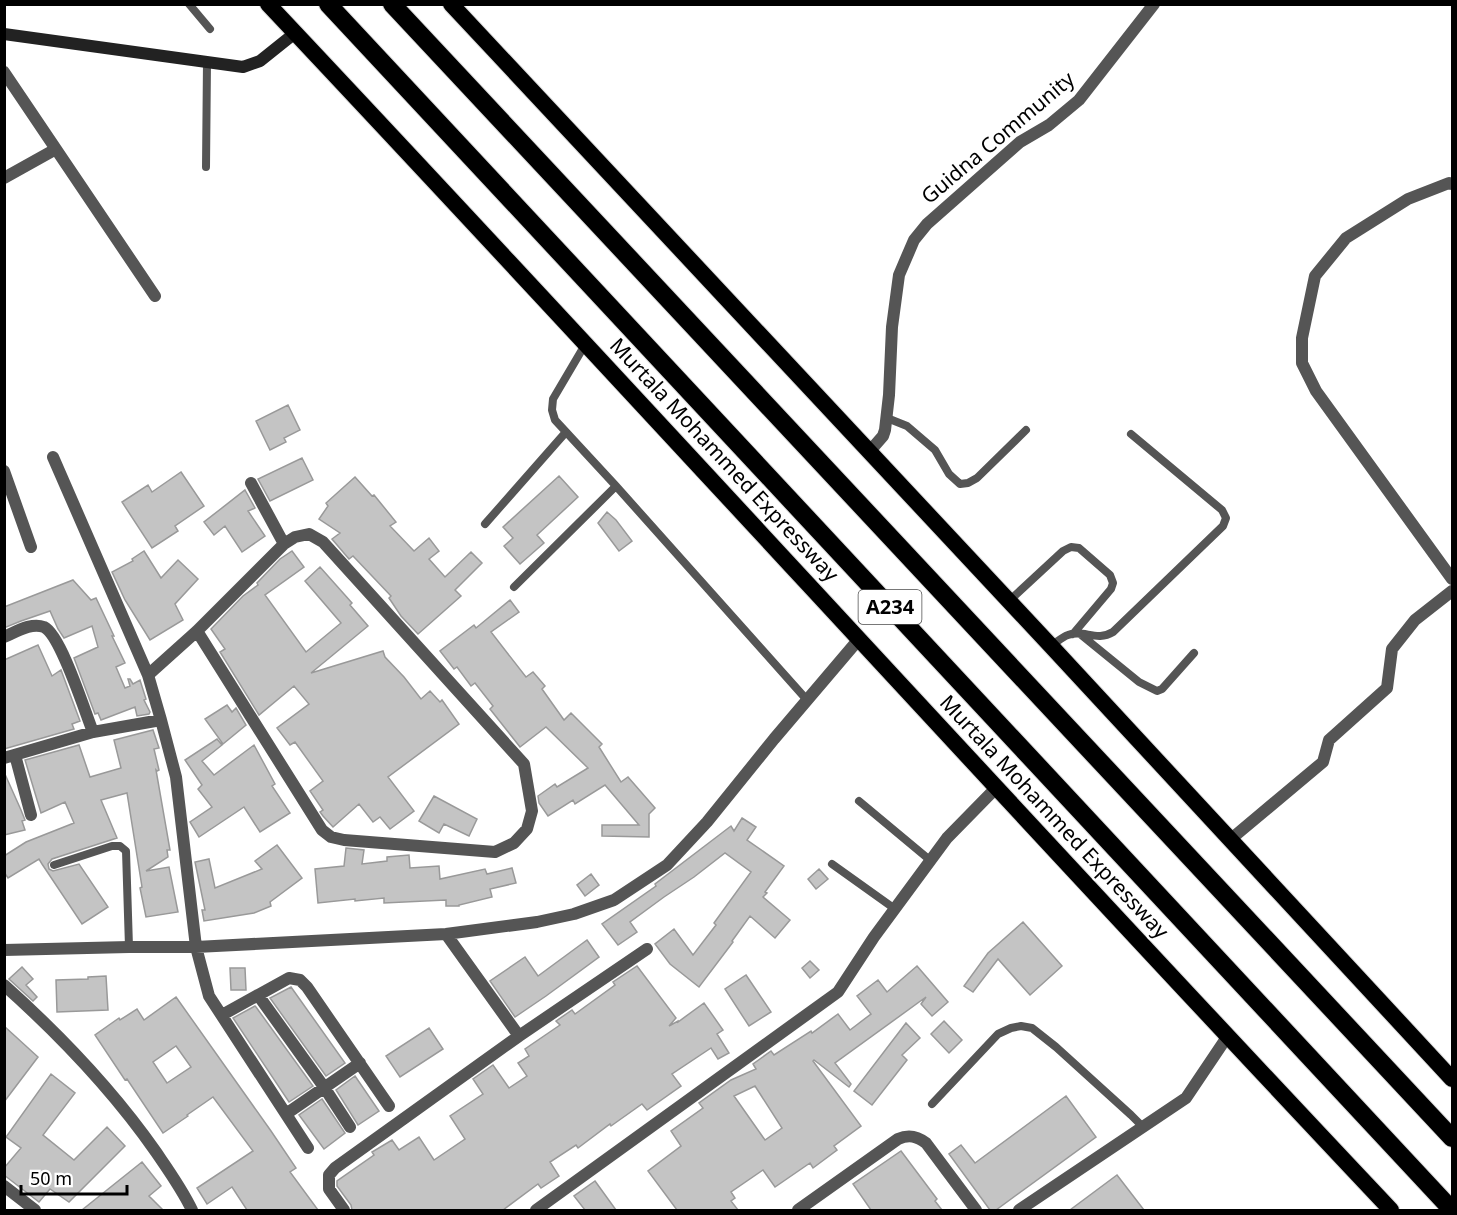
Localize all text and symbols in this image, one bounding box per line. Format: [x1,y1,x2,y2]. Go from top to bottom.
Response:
street label: Guidna Community [915,65,1080,210]
street label: Murtala Mohammed Expressway [604,331,846,587]
road number: A234 [858,590,922,624]
street label: Murtala Mohammed Expressway [934,688,1176,944]
scale bar [21,1158,128,1196]
text: 50 m [30,1166,72,1190]

